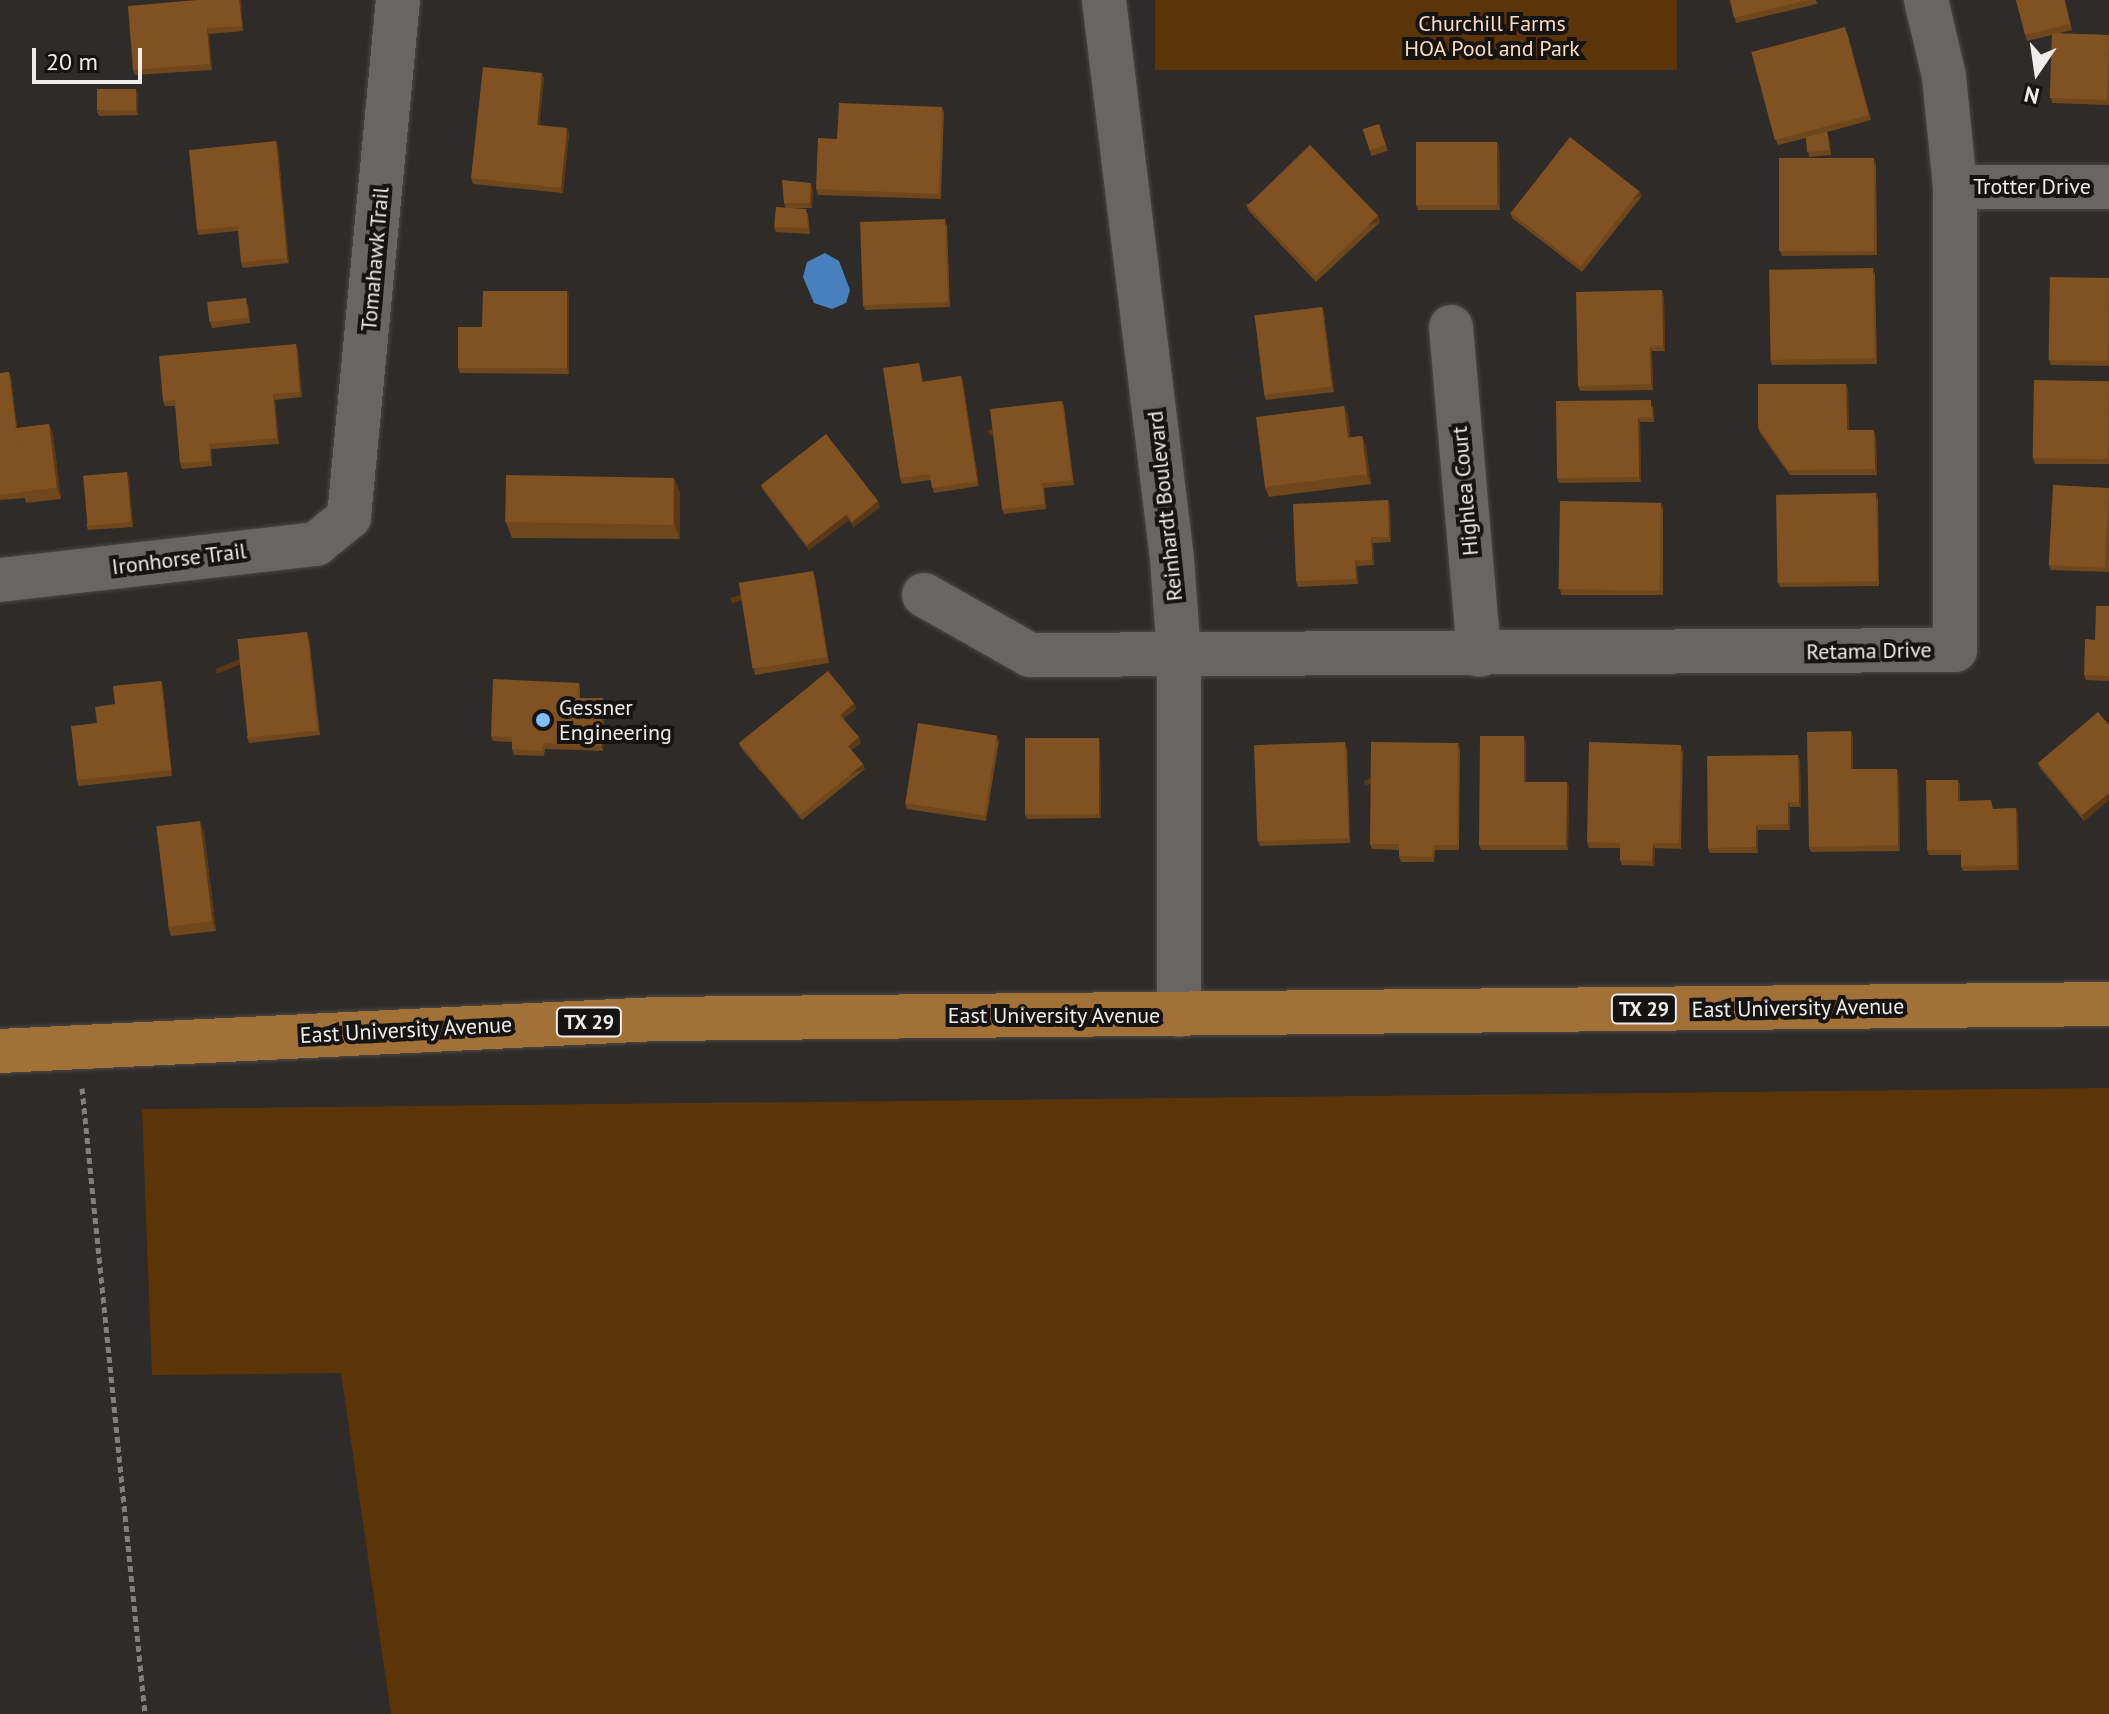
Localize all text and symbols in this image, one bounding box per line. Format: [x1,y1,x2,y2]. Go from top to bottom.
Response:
park label: Churchill Farms HOA Pool and Park [1404,10,1580,62]
scale bar [36,32,146,82]
north arrow [1997,32,2077,112]
text: 20 m [46,46,98,77]
text: N [2021,80,2042,111]
street label: Trotter Drive [1973,174,2091,200]
street label: Tomahawk Trail [355,185,395,333]
street label: Reinhardt Boulevard [1142,410,1188,602]
street label: Highlea Court [1446,425,1484,557]
street label: Ironhorse Trail [110,538,248,580]
street label: Retama Drive [1806,637,1932,665]
place label: Gessner Engineering [559,694,672,746]
marker: Gessner Engineering [534,711,552,729]
road number: TX 29 [1610,993,1678,1025]
street label: East University Avenue [1691,993,1905,1023]
street label: East University Avenue [947,1003,1161,1029]
road number: TX 29 [555,1006,623,1038]
street label: East University Avenue [298,1011,514,1049]

